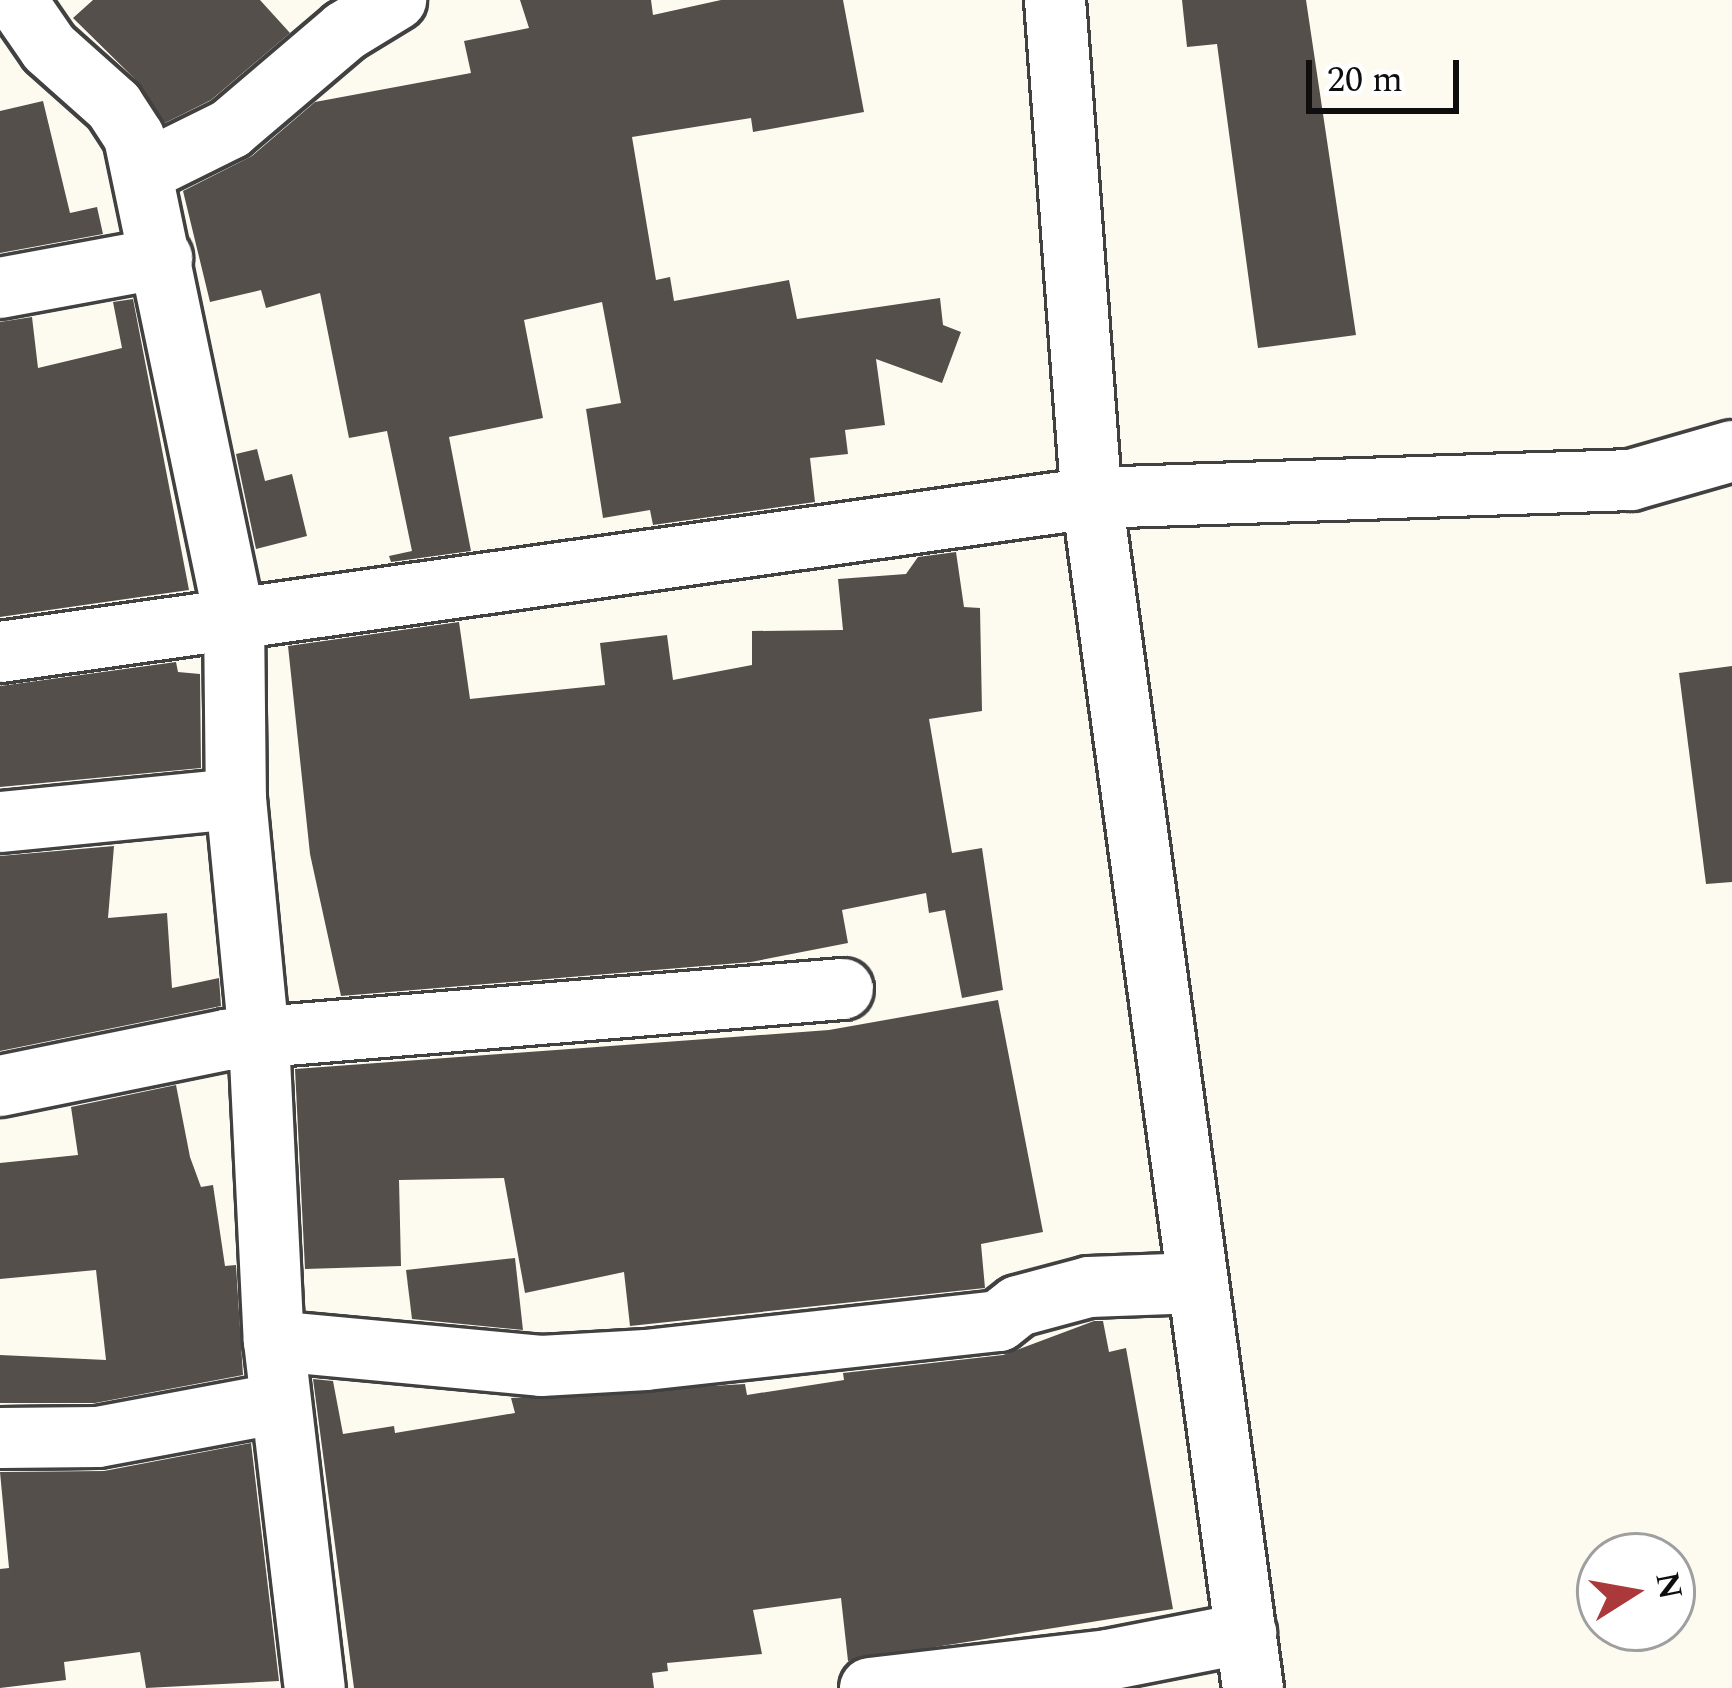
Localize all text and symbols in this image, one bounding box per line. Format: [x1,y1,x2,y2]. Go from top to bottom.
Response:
scale bar [1312,36,1465,110]
text: 20 m [1327,53,1403,108]
north arrow [1576,1532,1696,1652]
text: N [1641,1568,1696,1604]

